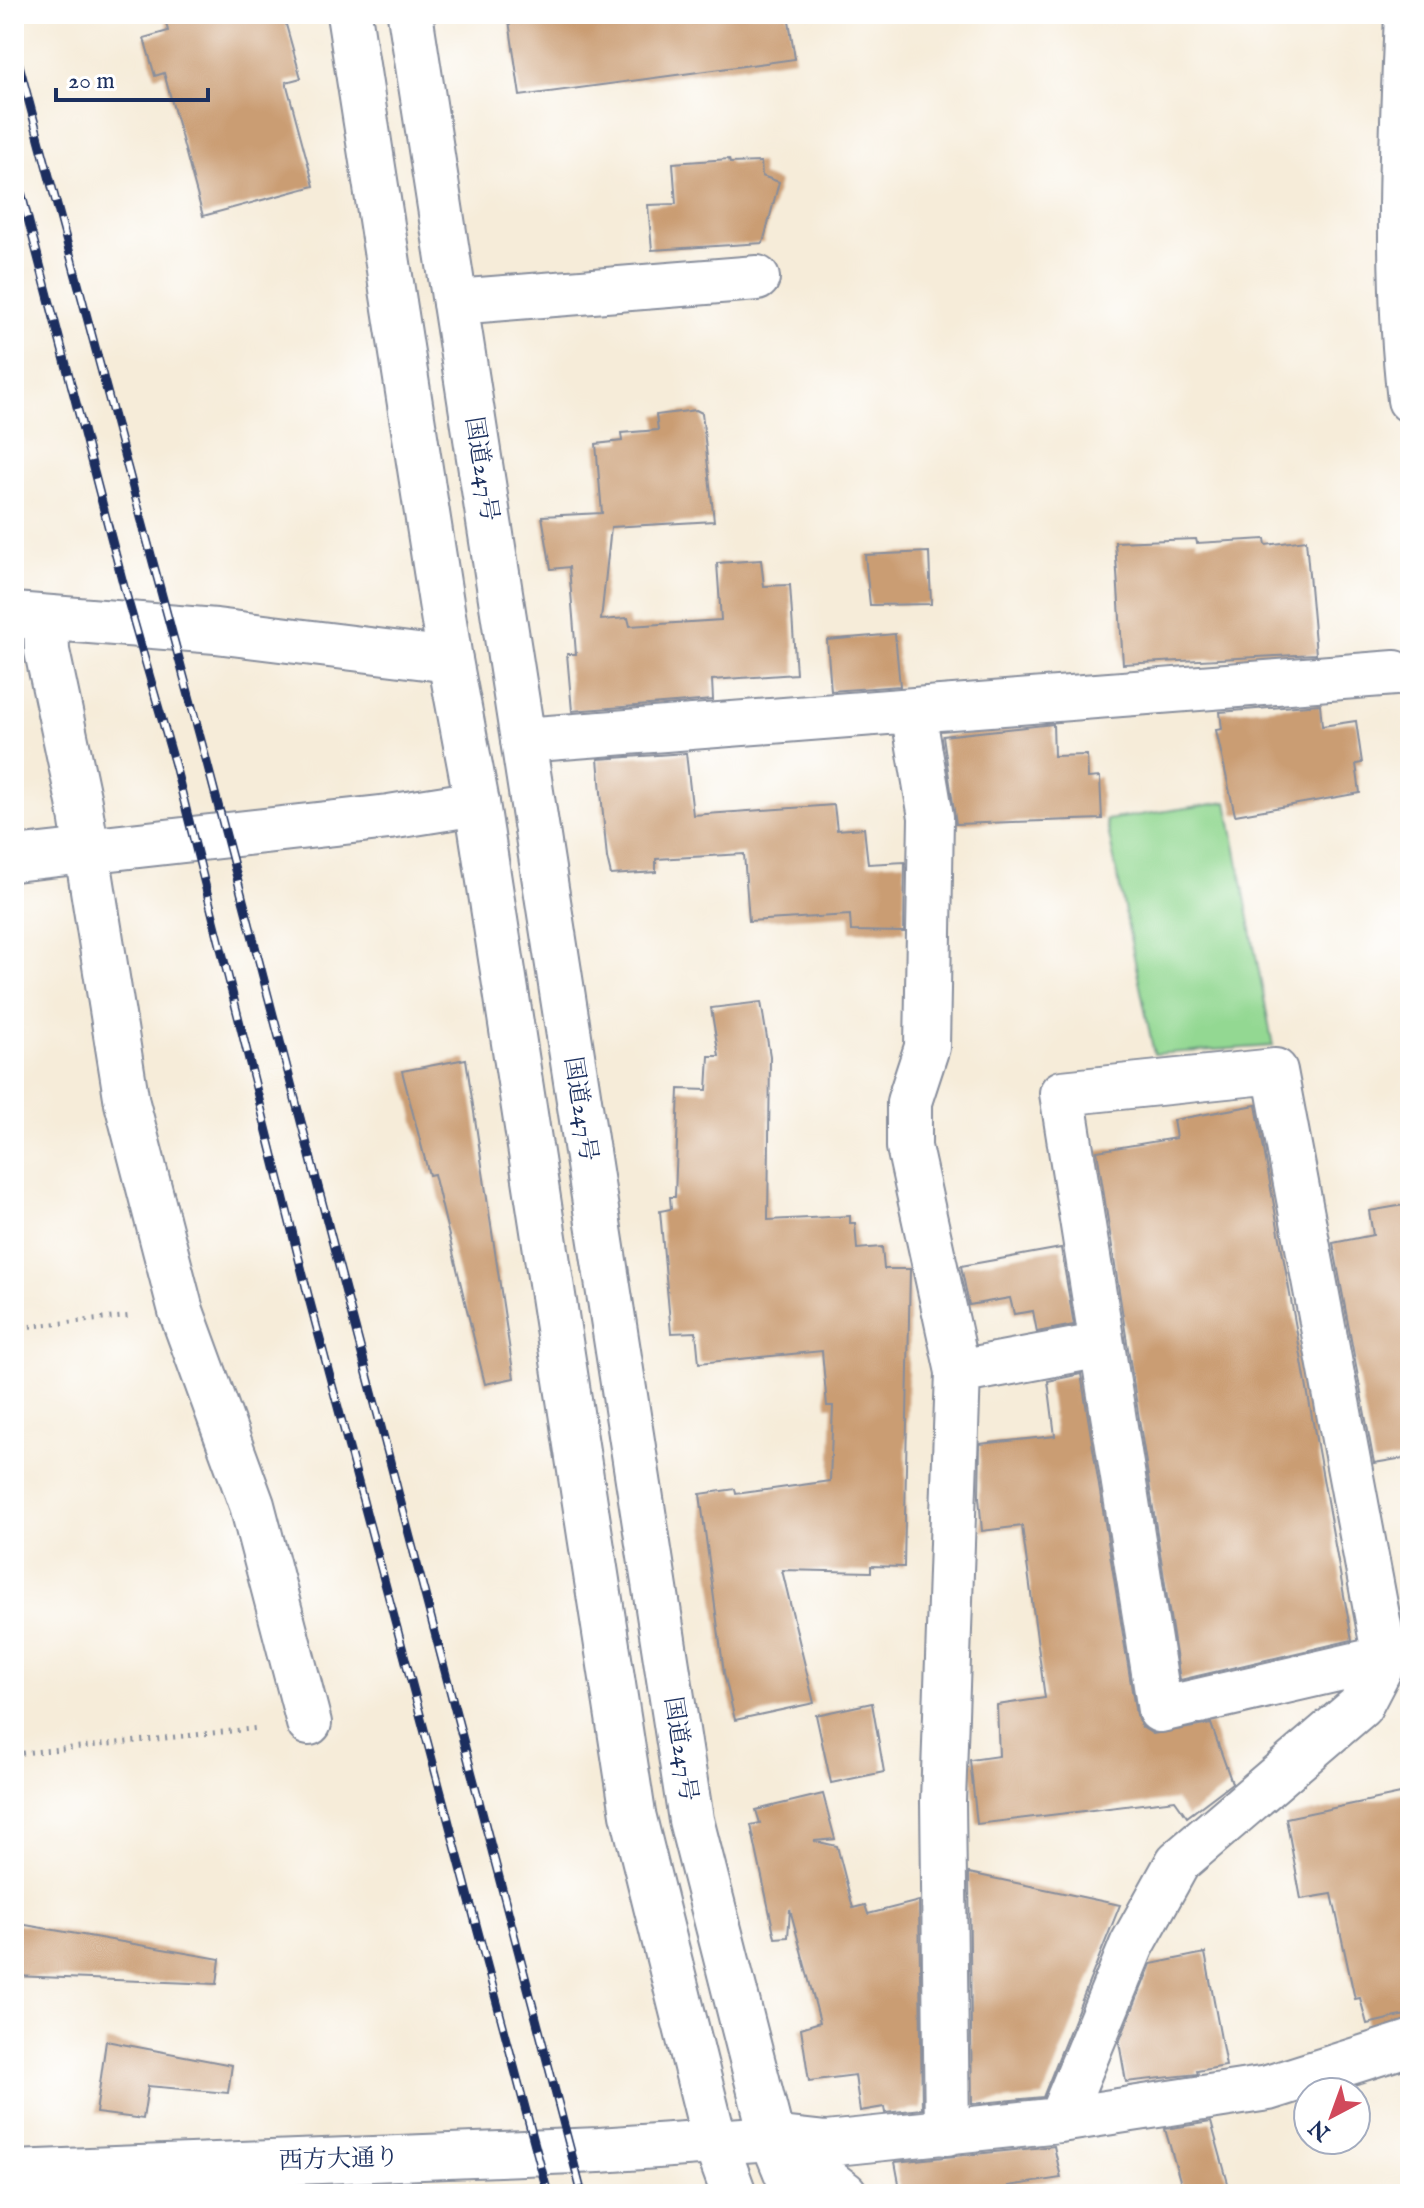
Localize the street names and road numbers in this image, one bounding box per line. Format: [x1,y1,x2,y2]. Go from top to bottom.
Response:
street label: 国道247号 [457,414,505,524]
street label: 国道247号 [556,1054,604,1164]
street label: 国道247号 [656,1694,704,1804]
street label: 西方大通り [278,2142,400,2178]

